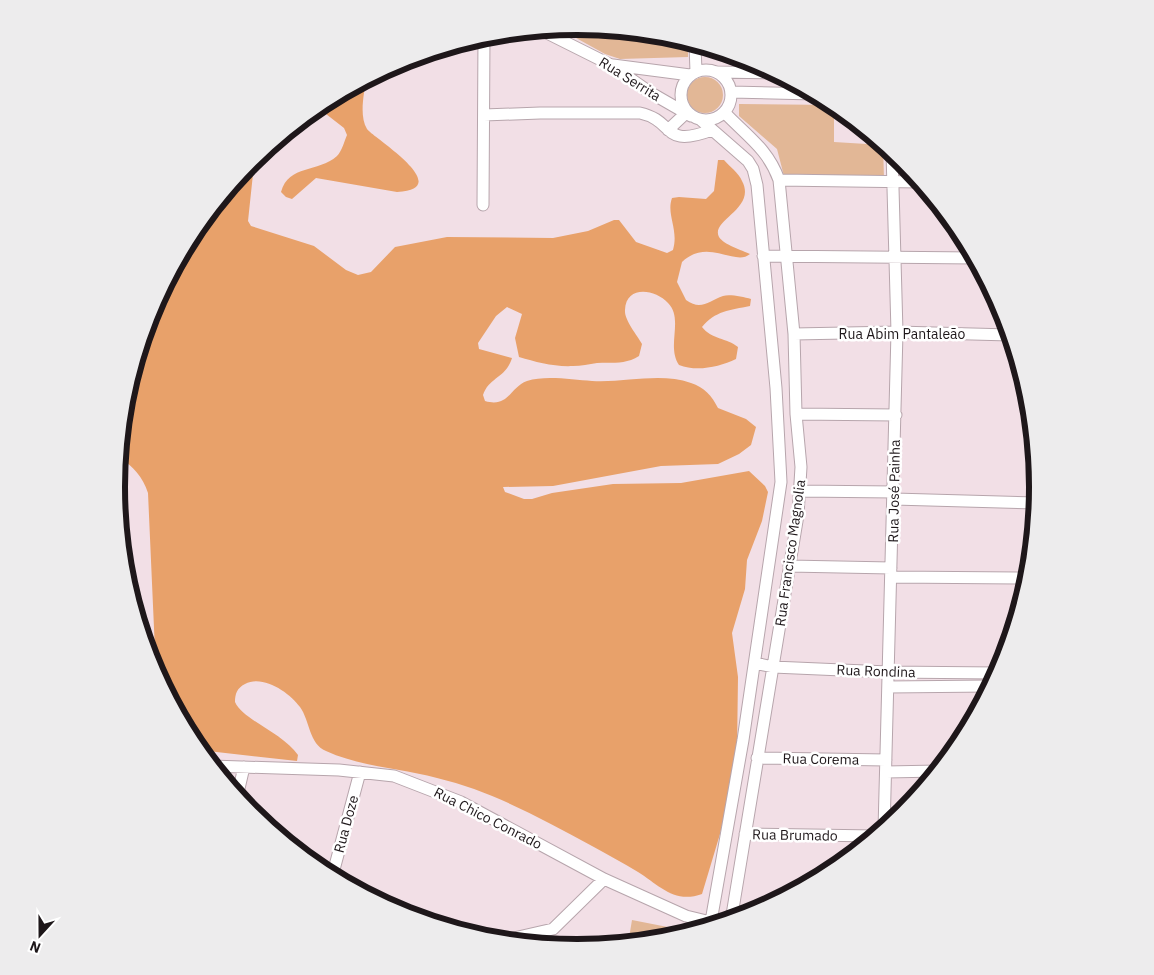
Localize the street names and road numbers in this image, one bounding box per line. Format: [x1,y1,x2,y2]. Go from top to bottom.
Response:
street label: Rua Serrita [596,53,665,105]
street label: Rua Abim Pantaleão [839,325,966,343]
street label: Rua José Painha [884,439,904,543]
street label: Rua Francisco Magnolia [771,478,809,628]
street label: Rua Rondina [836,661,916,681]
street label: Rua Corema [783,749,860,769]
street label: Rua Chico Conrado [431,783,545,853]
street label: Rua Doze [330,793,362,855]
street label: Rua Brumado [752,825,838,845]

